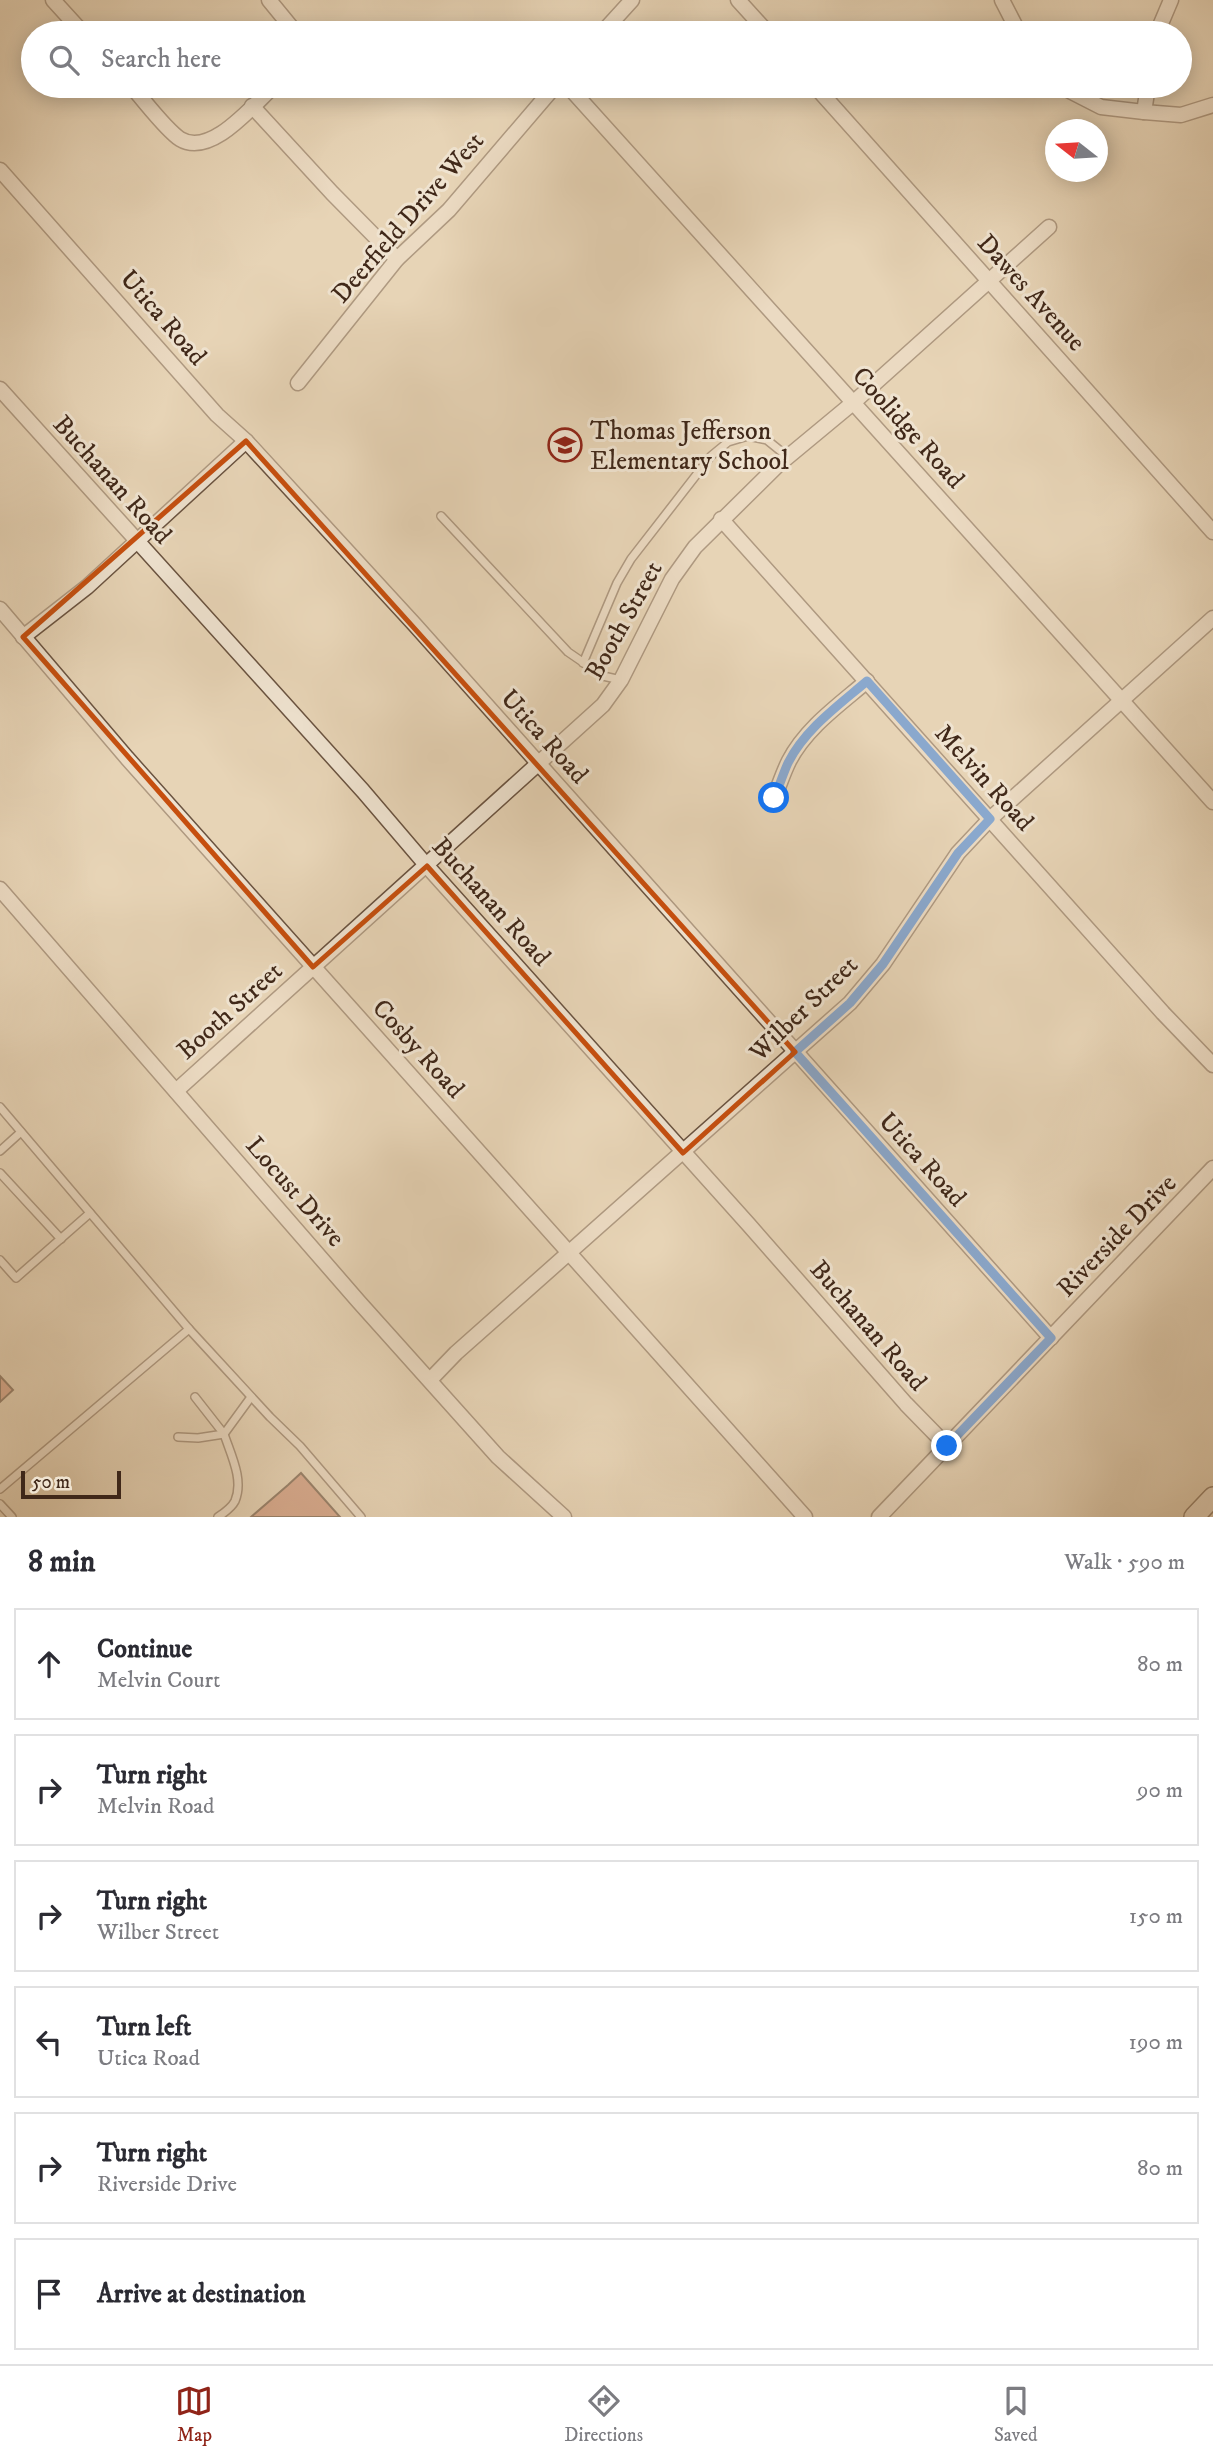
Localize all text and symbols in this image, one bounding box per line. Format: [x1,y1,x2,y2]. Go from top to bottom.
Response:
search box [21,21,1192,98]
icon: search [45,41,83,79]
text: Search here [101,43,221,76]
north arrow [1045,119,1108,182]
street label: Deerfield Drive West [325,126,492,310]
street label: Dawes Avenue [969,227,1092,359]
street label: Utica Road [112,263,213,373]
street label: Coolidge Road [844,360,971,496]
street label: Buchanan Road [45,409,179,551]
place label: Thomas Jefferson Elementary School [590,415,789,478]
school or university icon: Thomas Jefferson Elementary School [546,426,584,464]
street label: Booth Street [578,556,670,686]
street label: Utica Road [493,683,595,791]
street label: Melvin Road [927,718,1041,838]
route start [758,782,789,813]
street label: Buchanan Road [424,831,558,973]
street label: Wilber Street [742,949,865,1070]
street label: Booth Street [170,955,290,1067]
street label: Cosby Road [365,992,471,1106]
street label: Utica Road [871,1106,973,1214]
street label: Locust Drive [238,1130,352,1254]
street label: Riverside Drive [1050,1168,1184,1304]
street label: Buchanan Road [802,1254,934,1398]
route end [931,1430,962,1461]
scale bar [21,1468,121,1500]
text: 50 m [32,1471,70,1494]
text: 8 min [28,1544,95,1581]
text: Walk · 590 m [1064,1548,1185,1577]
text: Continue [97,1633,192,1666]
icon: ahead [30,1645,68,1683]
text: 80 m [1137,1650,1183,1679]
text: Melvin Court [97,1666,220,1695]
text: Turn right [97,1759,207,1792]
icon: right [30,1771,68,1809]
text: 90 m [1137,1776,1183,1805]
text: Melvin Road [97,1792,215,1821]
text: Turn right [97,1885,207,1918]
icon: right [30,1897,68,1935]
text: 150 m [1129,1902,1183,1931]
text: Wilber Street [97,1918,219,1947]
text: Turn left [97,2011,191,2044]
icon: left [30,2023,68,2061]
text: 190 m [1129,2028,1183,2057]
text: Utica Road [97,2044,200,2073]
text: Turn right [97,2137,207,2170]
icon: right [30,2149,68,2187]
text: 80 m [1137,2154,1183,2183]
text: Riverside Drive [97,2170,237,2199]
icon: arrive [30,2275,68,2313]
text: Arrive at destination [97,2278,306,2311]
tab: Map [175,2382,213,2447]
tab: Directions [564,2382,643,2447]
tab: Saved [994,2382,1038,2447]

